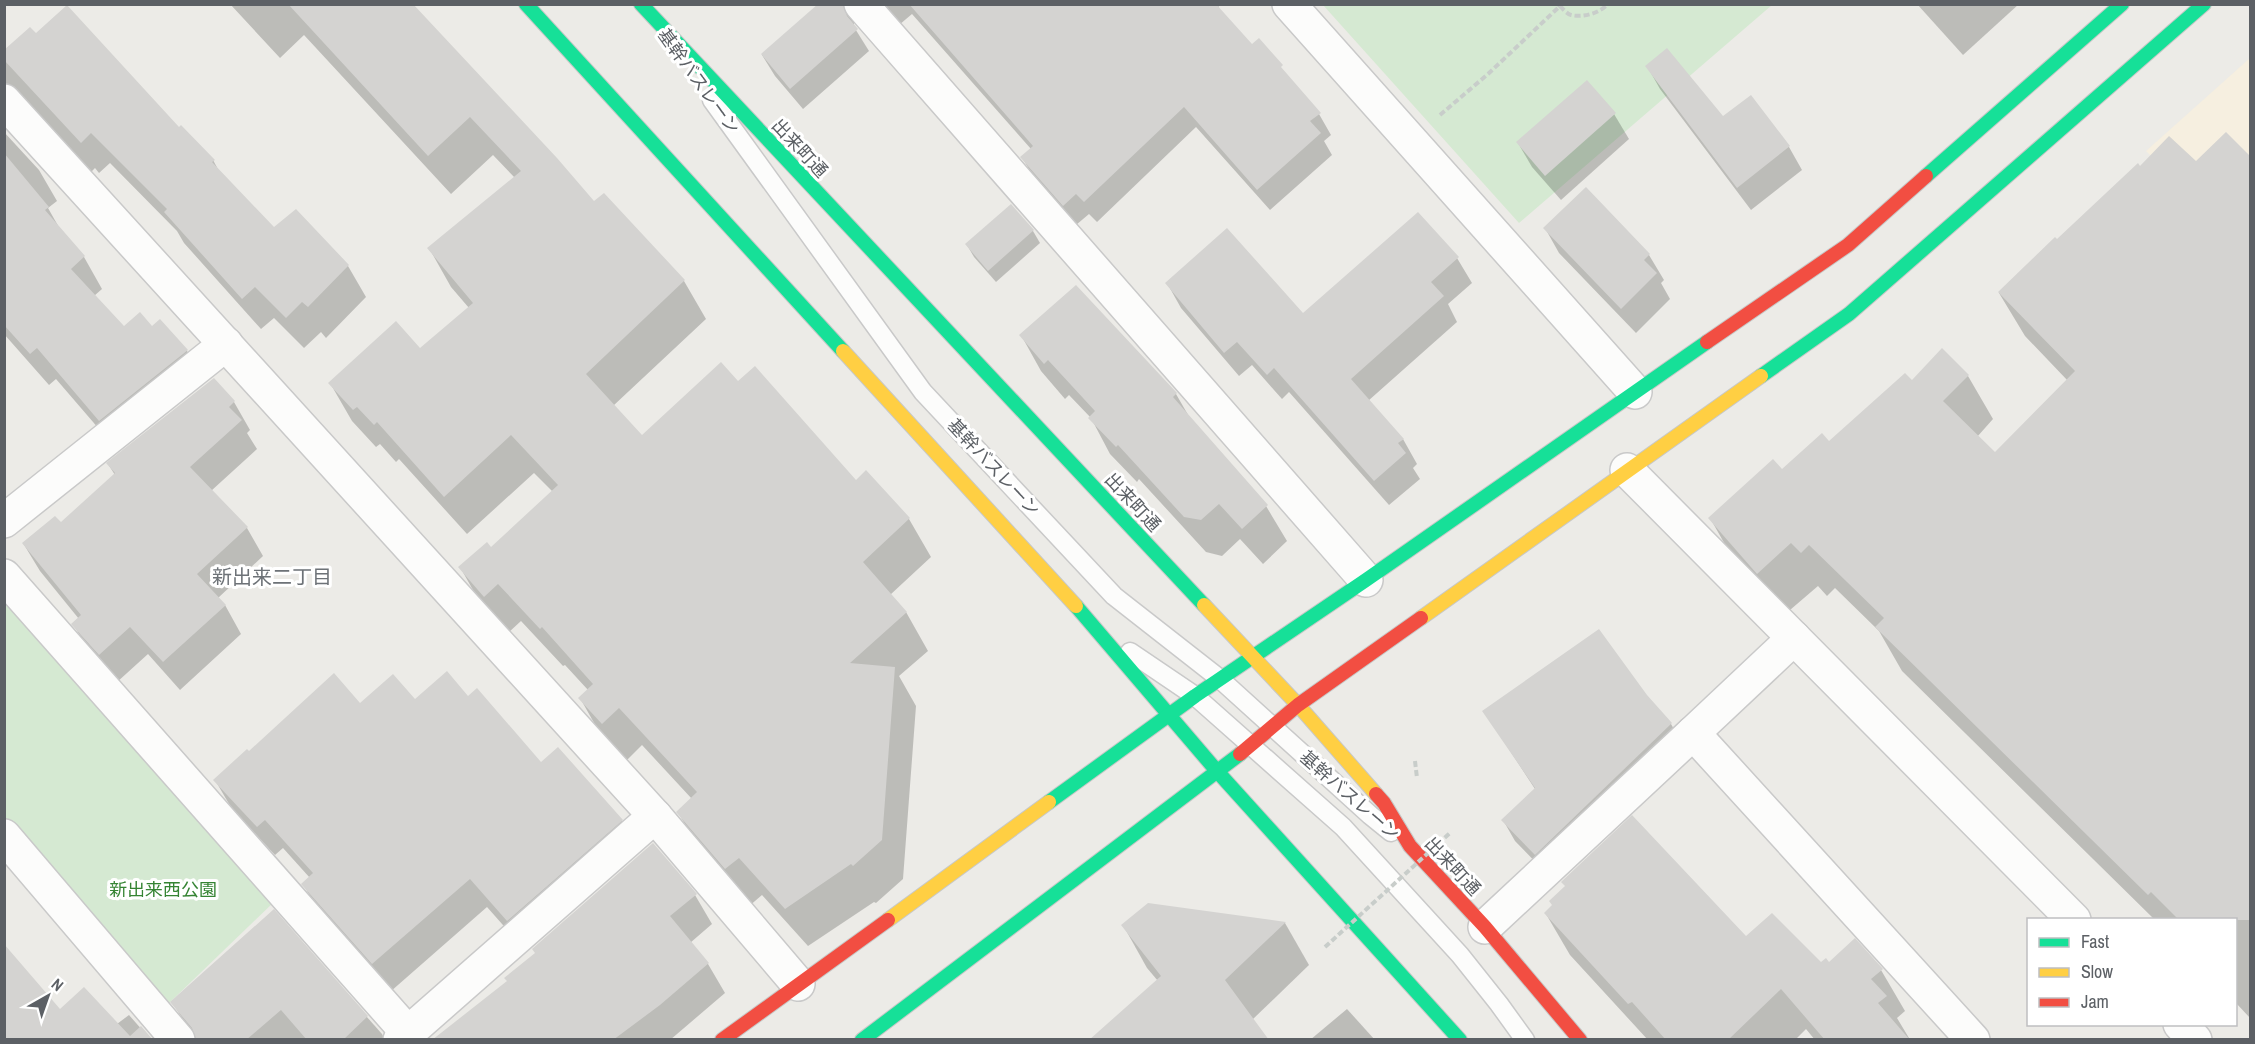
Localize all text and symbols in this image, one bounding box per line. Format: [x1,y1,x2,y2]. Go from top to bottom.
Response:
street label: 基幹バスレーン [652,23,746,139]
street label: 出来町通 [766,113,834,183]
street label: 基幹バスレーン [942,413,1046,521]
street label: 出来町通 [1099,467,1167,537]
district label: 新出来二丁目 [212,563,332,590]
street label: 基幹バスレーン [1295,745,1405,845]
street label: 出来町通 [1419,831,1487,901]
park label: 新出来西公園 [109,877,217,902]
legend [2027,918,2237,1026]
text: Fast [2081,929,2109,954]
text: Slow [2081,959,2113,984]
north arrow [18,966,78,1026]
text: N [47,973,68,996]
text: Jam [2081,989,2109,1014]

